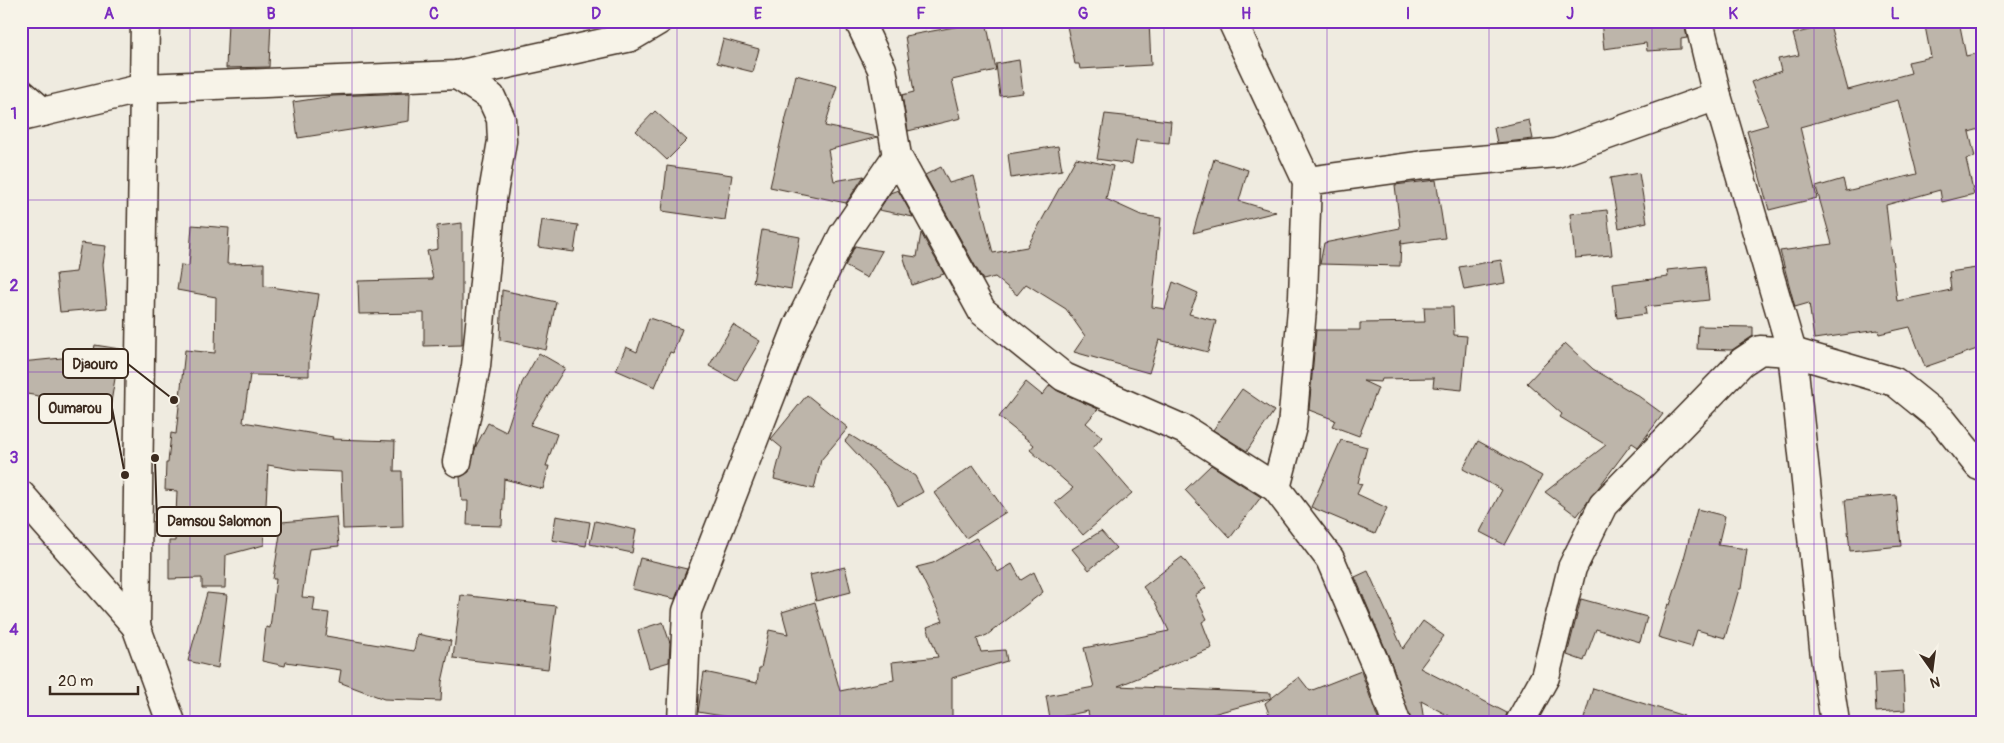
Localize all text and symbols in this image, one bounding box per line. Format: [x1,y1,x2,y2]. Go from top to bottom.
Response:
text: A [104,4,115,24]
text: B [266,4,276,24]
text: C [429,4,439,24]
text: D [591,4,601,24]
text: E [754,4,763,24]
text: F [916,4,926,24]
text: G [1078,4,1089,24]
text: H [1241,4,1251,24]
text: I [1406,4,1410,24]
text: J [1566,4,1574,24]
text: K [1728,4,1738,24]
text: L [1890,4,1900,24]
text: 1 [11,104,17,124]
text: 2 [10,276,19,296]
callout: Djaouro [63,349,128,378]
text: Djaouro [72,356,118,373]
callout: Oumarou [39,394,112,423]
text: Oumarou [48,400,102,417]
text: 3 [10,448,19,468]
callout: Damsou Salomon [157,507,281,536]
text: Damsou Salomon [167,513,271,530]
text: 4 [9,620,19,640]
north arrow [1906,646,1956,696]
scale bar [50,663,138,695]
text: 20 m [58,672,93,691]
text: N [1928,673,1942,692]

